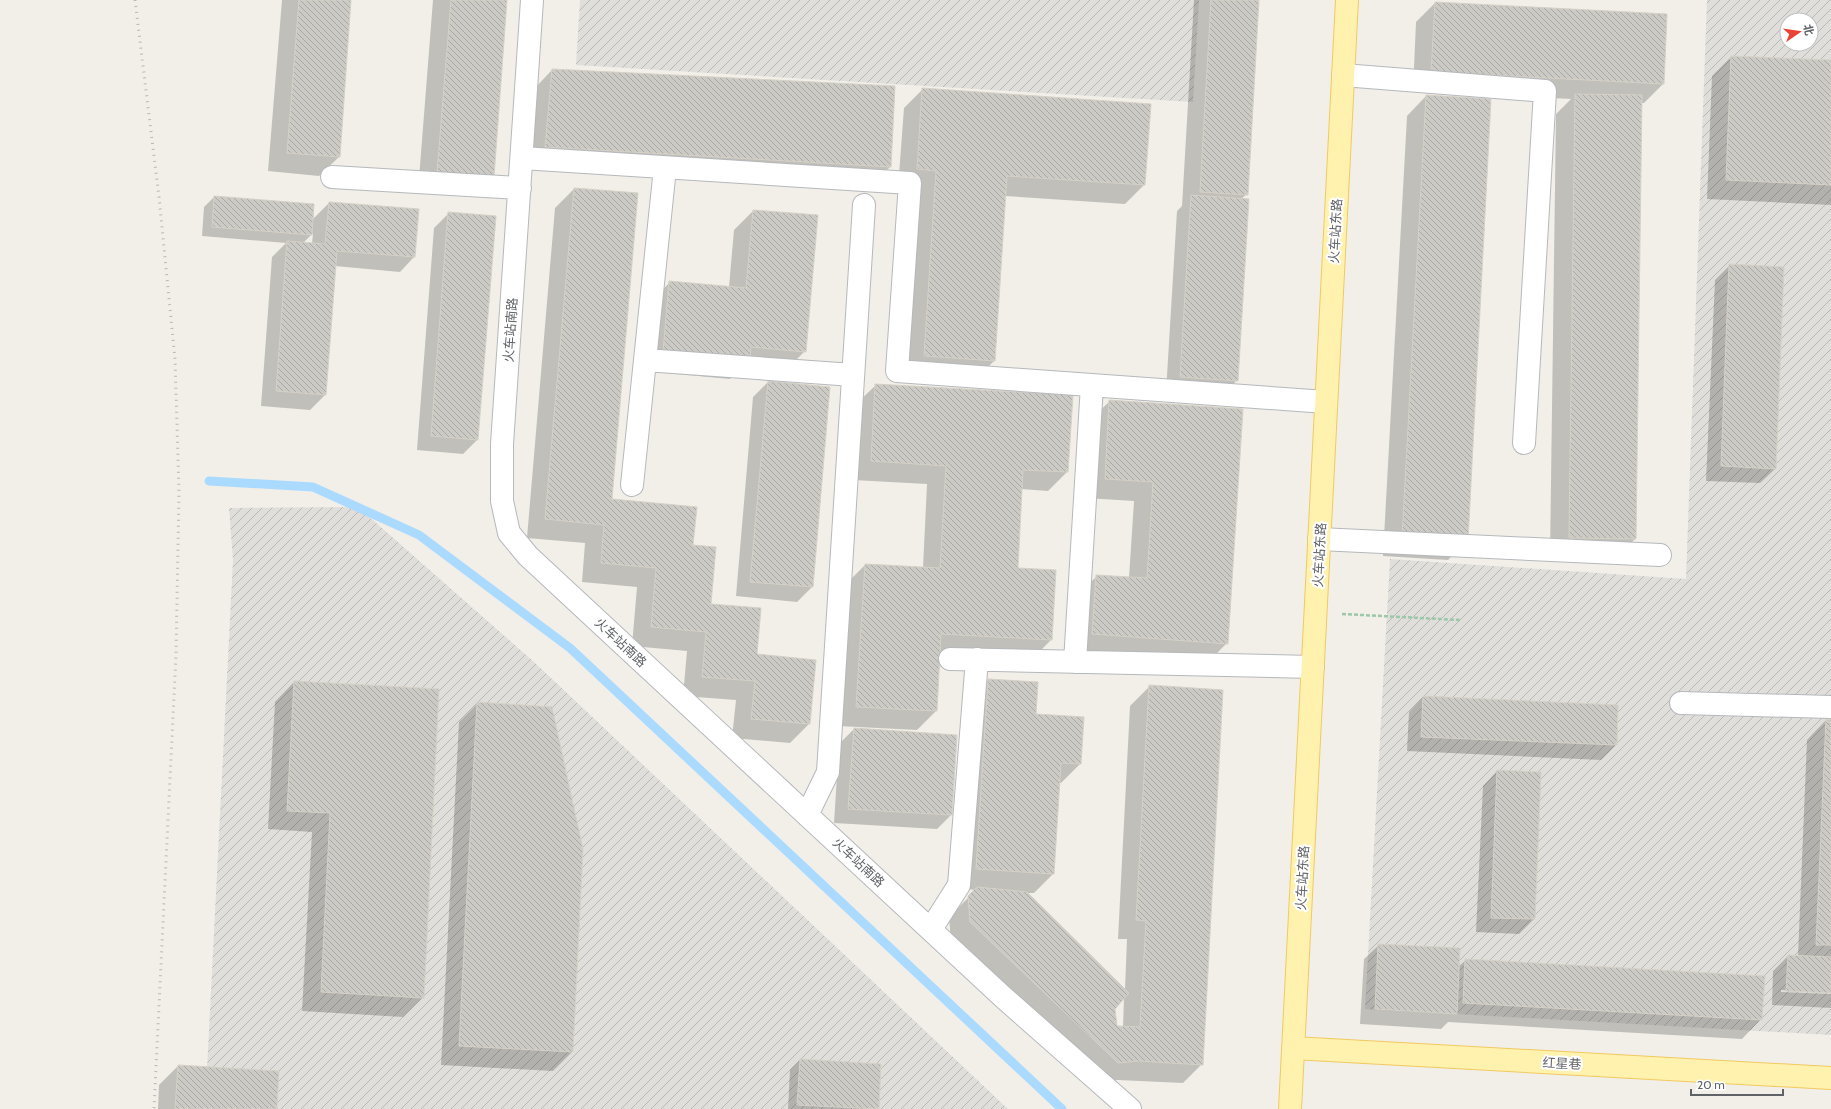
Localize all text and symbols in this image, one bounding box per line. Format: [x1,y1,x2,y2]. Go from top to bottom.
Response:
north arrow [1779,12,1819,52]
text: 北 [1801,23,1817,37]
street label: 火车站东路 [1325,198,1345,264]
street label: 火车站南路 [500,297,520,363]
street label: 火车站东路 [1309,522,1329,588]
street label: 火车站南路 [592,614,650,670]
street label: 火车站南路 [830,834,888,890]
street label: 火车站东路 [1292,845,1312,911]
street label: 红星巷 [1542,1054,1582,1072]
scale bar [1691,1071,1783,1097]
text: 20 m [1697,1077,1725,1092]

